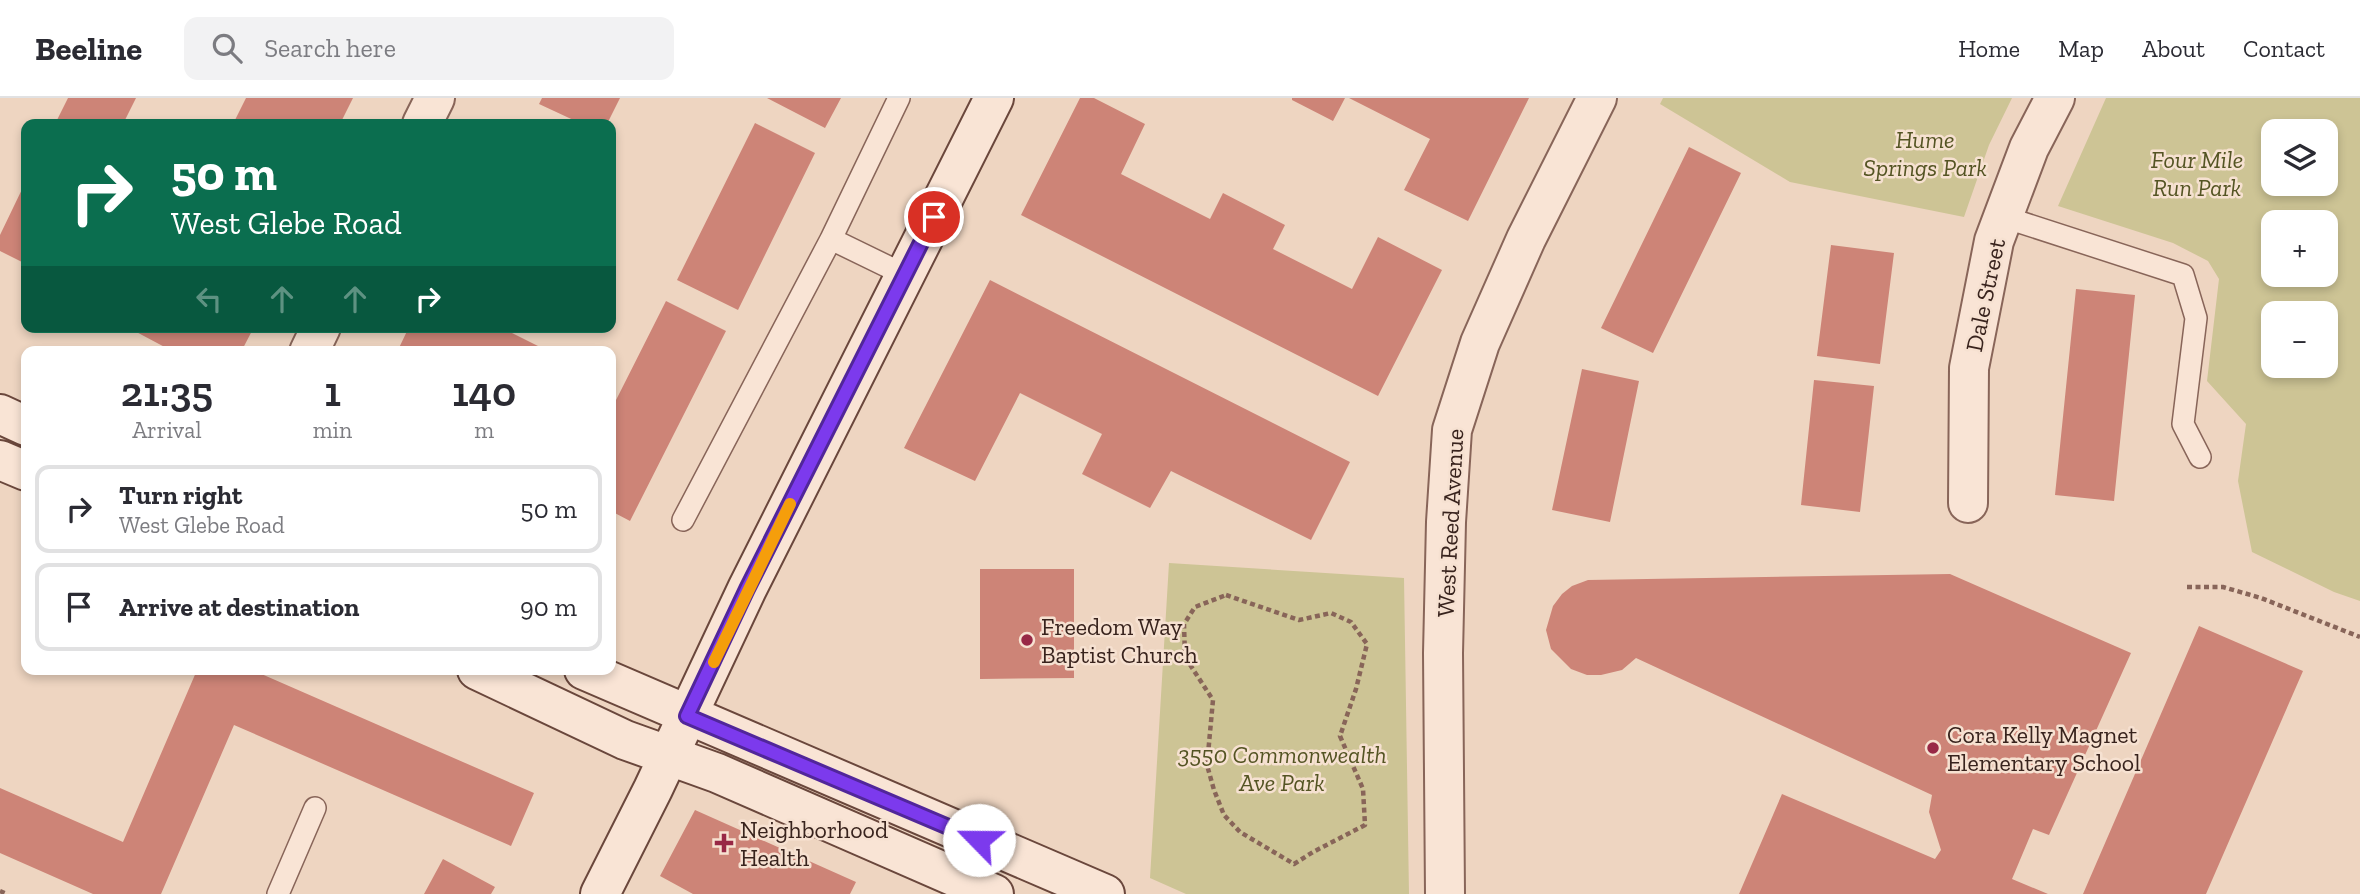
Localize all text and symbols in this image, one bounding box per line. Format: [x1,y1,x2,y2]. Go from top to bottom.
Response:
search box [184,17,674,80]
text: Beeline [35,29,142,68]
icon: search [208,29,246,67]
text: Search here [264,32,396,64]
text: Home [1958,34,2020,63]
text: Map [2058,34,2104,63]
text: About [2142,34,2205,63]
text: Contact [2243,34,2325,63]
map controls [2261,119,2338,378]
button: layers [2261,119,2338,196]
park label: Hume Springs Park [1863,125,1987,182]
text: 50 m [171,144,277,203]
park label: Four Mile Run Park [2151,145,2243,202]
icon: right [56,147,147,238]
pin [904,187,964,247]
icon: arrive [915,198,953,236]
text: West Glebe Road [171,204,401,242]
button: + [2261,210,2338,287]
street label: Dale Street [1959,236,2011,354]
icon: left [190,280,228,318]
icon: ahead [263,280,301,318]
icon: ahead [336,280,374,318]
icon: right [409,280,447,318]
button: − [2261,301,2338,378]
text: 21:35 [121,366,213,417]
text: 1 [324,366,341,417]
text: 140 [452,366,516,417]
text: Arrival [132,416,202,444]
text: min [313,416,352,444]
text: m [474,416,494,444]
street label: West Reed Avenue [1431,428,1469,618]
text: Turn right [119,479,242,511]
icon: right [60,490,98,528]
text: 50 m [520,493,577,525]
text: West Glebe Road [119,511,285,539]
icon: arrive [60,588,98,626]
text: Arrive at destination [119,591,359,623]
text: 90 m [520,591,577,623]
place label: Freedom Way Baptist Church [1041,612,1198,669]
marker: Freedom Way Baptist Church [1019,632,1035,648]
place label: Cora Kelly Magnet Elementary School [1947,720,2141,777]
park label: 3550 Commonwealth Ave Park [1177,740,1387,797]
marker: Cora Kelly Magnet Elementary School [1925,740,1941,756]
position arrow [942,803,1016,877]
place label: Neighborhood Health [740,815,888,872]
marker: Neighborhood Health [714,833,734,853]

